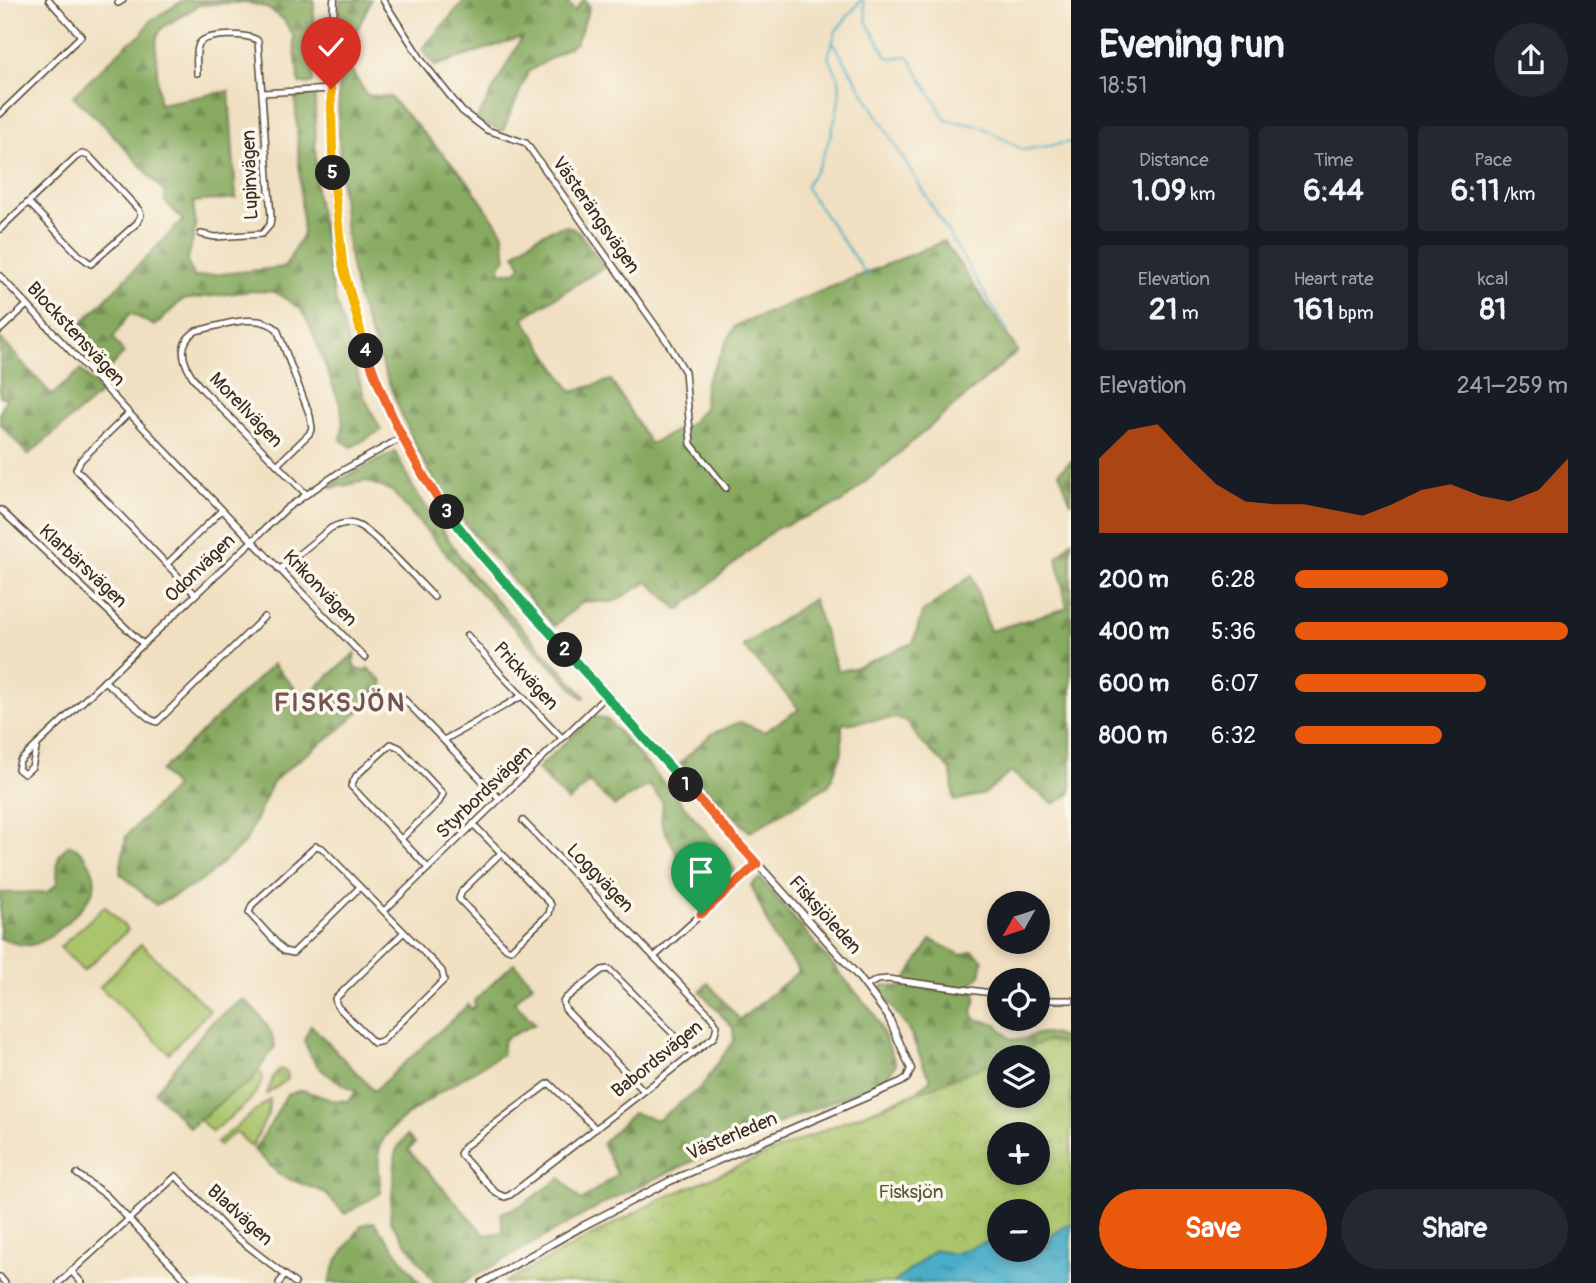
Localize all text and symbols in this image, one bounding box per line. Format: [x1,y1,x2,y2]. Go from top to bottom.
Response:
pin [301,17,361,89]
text: Evening run [1099,21,1285,69]
button: share [1494,23,1568,97]
icon: check [312,28,350,66]
text: 18:51 [1099,71,1147,100]
street label: Lupinvägen [236,130,264,220]
text: Distance [1139,148,1209,172]
text: Time [1314,148,1353,172]
text: Pace [1474,148,1512,172]
street label: Västerängsvägen [547,152,645,278]
pin: 5 [316,156,350,190]
text: 5 [327,160,338,184]
text: 1.09 [1132,172,1186,209]
text: 6:44 [1303,172,1364,209]
text: 6:11 [1451,172,1500,209]
text: km [1186,182,1215,206]
text: /km [1500,182,1536,206]
text: Elevation [1138,267,1210,291]
text: Heart rate [1293,267,1374,291]
text: kcal [1478,267,1509,291]
street label: Blockstensvägen [22,277,130,391]
text: 21 [1149,291,1178,328]
text: 161 [1293,291,1334,328]
text: 81 [1480,291,1507,328]
text: m [1178,301,1199,325]
text: bpm [1334,301,1374,325]
pin: 4 [348,334,384,368]
text: 4 [360,338,371,362]
street label: Morellvägen [204,367,288,453]
text: Elevation [1099,371,1187,400]
text: 241–259 m [1457,371,1568,400]
pin: 3 [430,494,464,530]
text: 3 [441,499,452,523]
street label: Klarbärsvägen [34,519,132,613]
street label: Odonvägen [160,529,240,607]
street label: Krikonvägen [278,545,362,631]
text: 200 m [1099,565,1169,594]
text: 6:28 [1211,565,1255,594]
text: 400 m [1099,617,1169,646]
text: 5:36 [1211,617,1256,646]
pin: 2 [548,632,582,668]
street label: Prickvägen [488,637,564,715]
text: 2 [559,637,570,661]
text: 600 m [1099,669,1169,698]
text: 6:07 [1211,669,1258,698]
district label: FISKSJÖN [274,687,406,719]
text: 800 m [1099,721,1167,750]
text: 6:32 [1211,721,1256,750]
street label: Styrbordsvägen [431,740,537,844]
pin: 1 [668,768,704,802]
text: 1 [682,772,689,796]
street label: Loggvägen [561,838,639,918]
pin [671,842,731,914]
icon: arrive [682,853,720,891]
street label: Fisksjöleden [783,871,867,959]
north arrow [987,891,1050,954]
map controls [987,891,1050,1262]
button: locate [987,968,1050,1031]
street label: Babordsvägen [607,1015,707,1103]
button: layers [987,1045,1050,1108]
street label: Västerleden [683,1106,781,1166]
button: + [987,1122,1050,1185]
street label: Bladvägen [202,1179,278,1251]
park label: Fisksjön [878,1180,944,1204]
button: Save [1099,1189,1327,1269]
button: Share [1341,1189,1568,1269]
button: − [987,1199,1050,1262]

